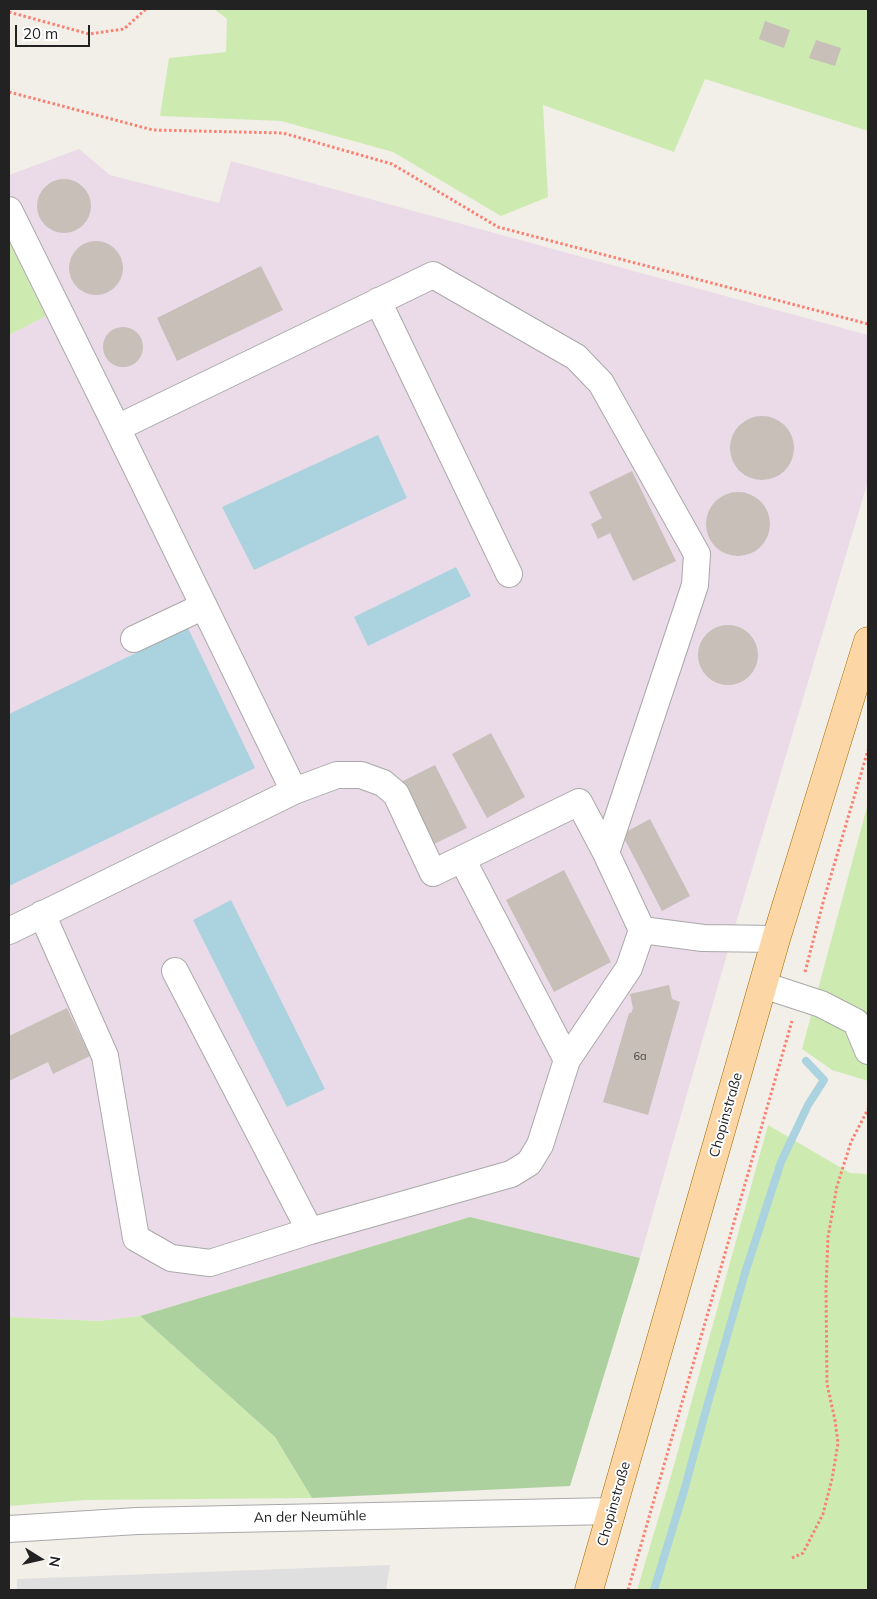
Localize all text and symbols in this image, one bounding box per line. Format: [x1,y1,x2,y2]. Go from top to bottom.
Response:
scale bar [18,15,92,47]
text: 20 m [23,24,58,43]
house number: 6a [633,1050,647,1064]
street label: Chopinstraße [706,1071,746,1159]
street label: Chopinstraße [594,1460,634,1548]
street label: An der Neumühle [254,1508,366,1526]
north arrow [15,1534,65,1584]
text: N [45,1555,65,1568]

